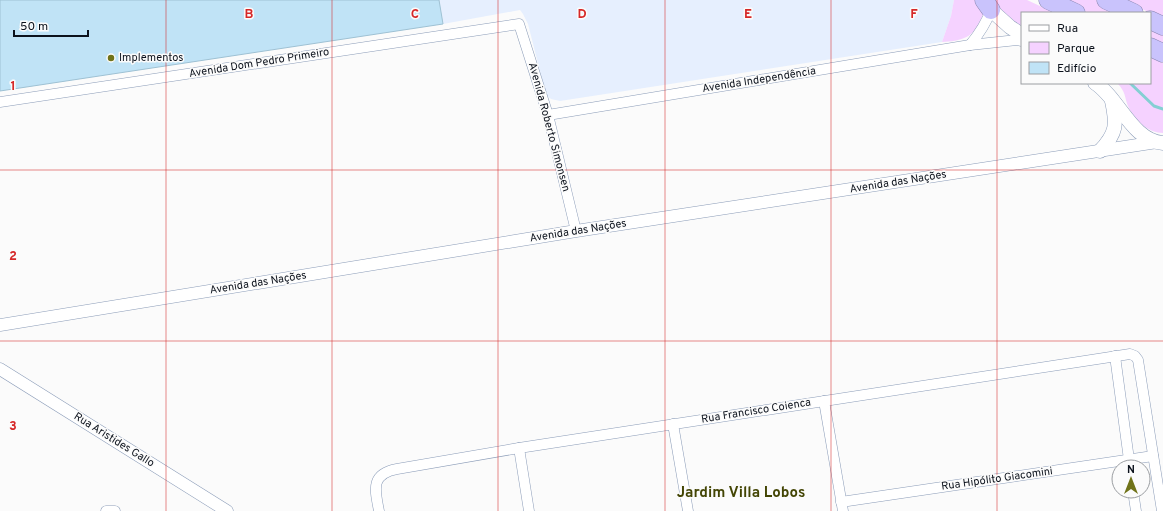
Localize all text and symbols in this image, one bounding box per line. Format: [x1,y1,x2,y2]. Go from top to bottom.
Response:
text: B [245,7,254,23]
text: C [411,7,419,23]
text: D [577,7,587,23]
text: E [744,7,752,23]
text: F [910,7,918,23]
scale bar [14,12,88,38]
legend [1021,12,1151,84]
text: 50 m [20,19,48,35]
text: Rua [1057,21,1078,37]
text: Parque [1057,41,1095,57]
street label: Avenida Dom Pedro Primeiro [188,45,330,81]
place label: Implementos [119,51,183,65]
marker: Implementos [106,53,116,63]
street label: Avenida Roberto Simonsen [525,61,573,193]
text: Edifício [1057,61,1097,77]
street label: Avenida Independência [701,64,817,96]
text: 1 [10,79,16,95]
street label: Avenida das Nações [849,167,947,197]
street label: Avenida das Nações [529,216,627,246]
text: 2 [9,249,17,265]
street label: Avenida das Nações [209,268,307,298]
street label: Rua Francisco Coienca [700,395,812,427]
street label: Rua Aristides Gallo [71,410,157,470]
text: 3 [9,419,17,435]
north arrow [1111,459,1151,499]
text: N [1127,463,1135,477]
street label: Rua Hipólito Giacomini [940,464,1054,494]
district label: Jardim Villa Lobos [677,484,805,503]

